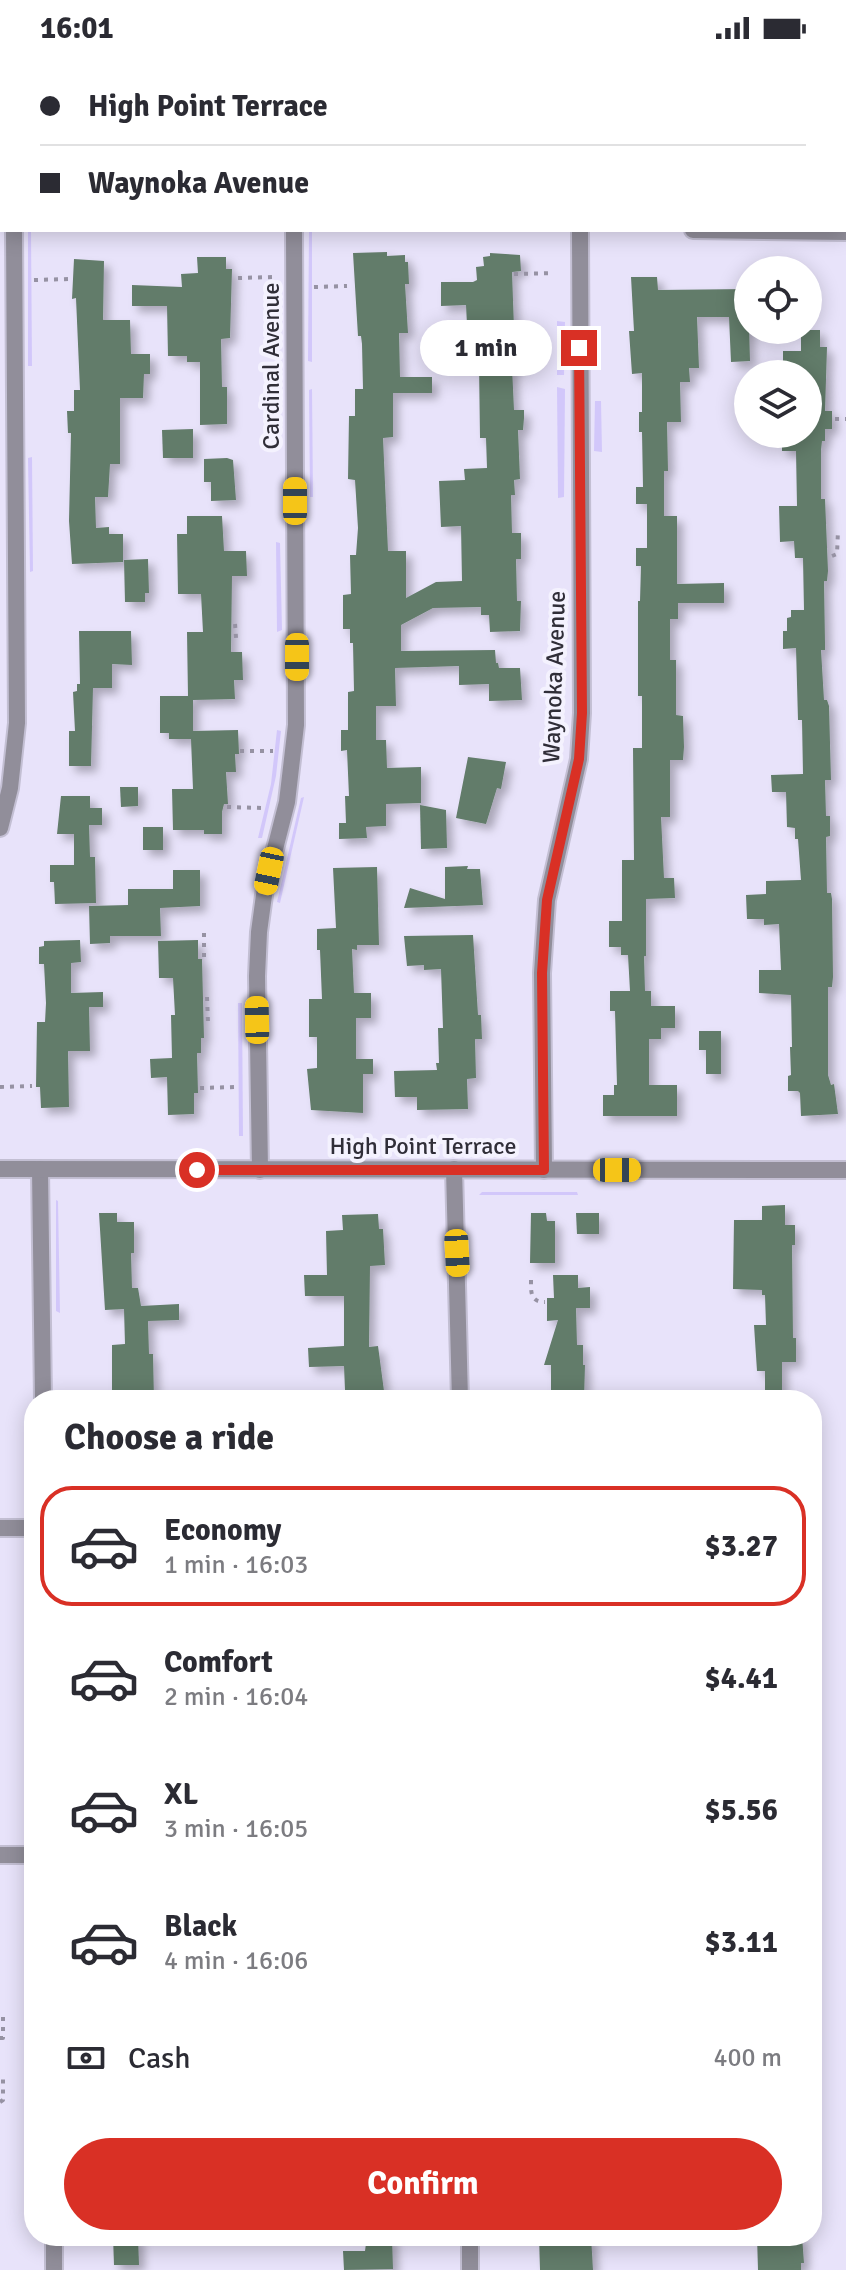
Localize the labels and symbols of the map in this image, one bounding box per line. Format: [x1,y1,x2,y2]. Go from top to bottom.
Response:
street label: Cardinal Avenue [256,283,286,449]
callout: 1 min [419,320,551,376]
route end [561,330,597,366]
car [283,477,307,525]
street label: Waynoka Avenue [536,590,572,764]
car [285,633,309,681]
car [252,845,286,897]
car [245,996,269,1044]
street label: High Point Terrace [330,1131,517,1161]
route start [179,1152,215,1188]
car [593,1158,641,1182]
car [444,1228,470,1278]

